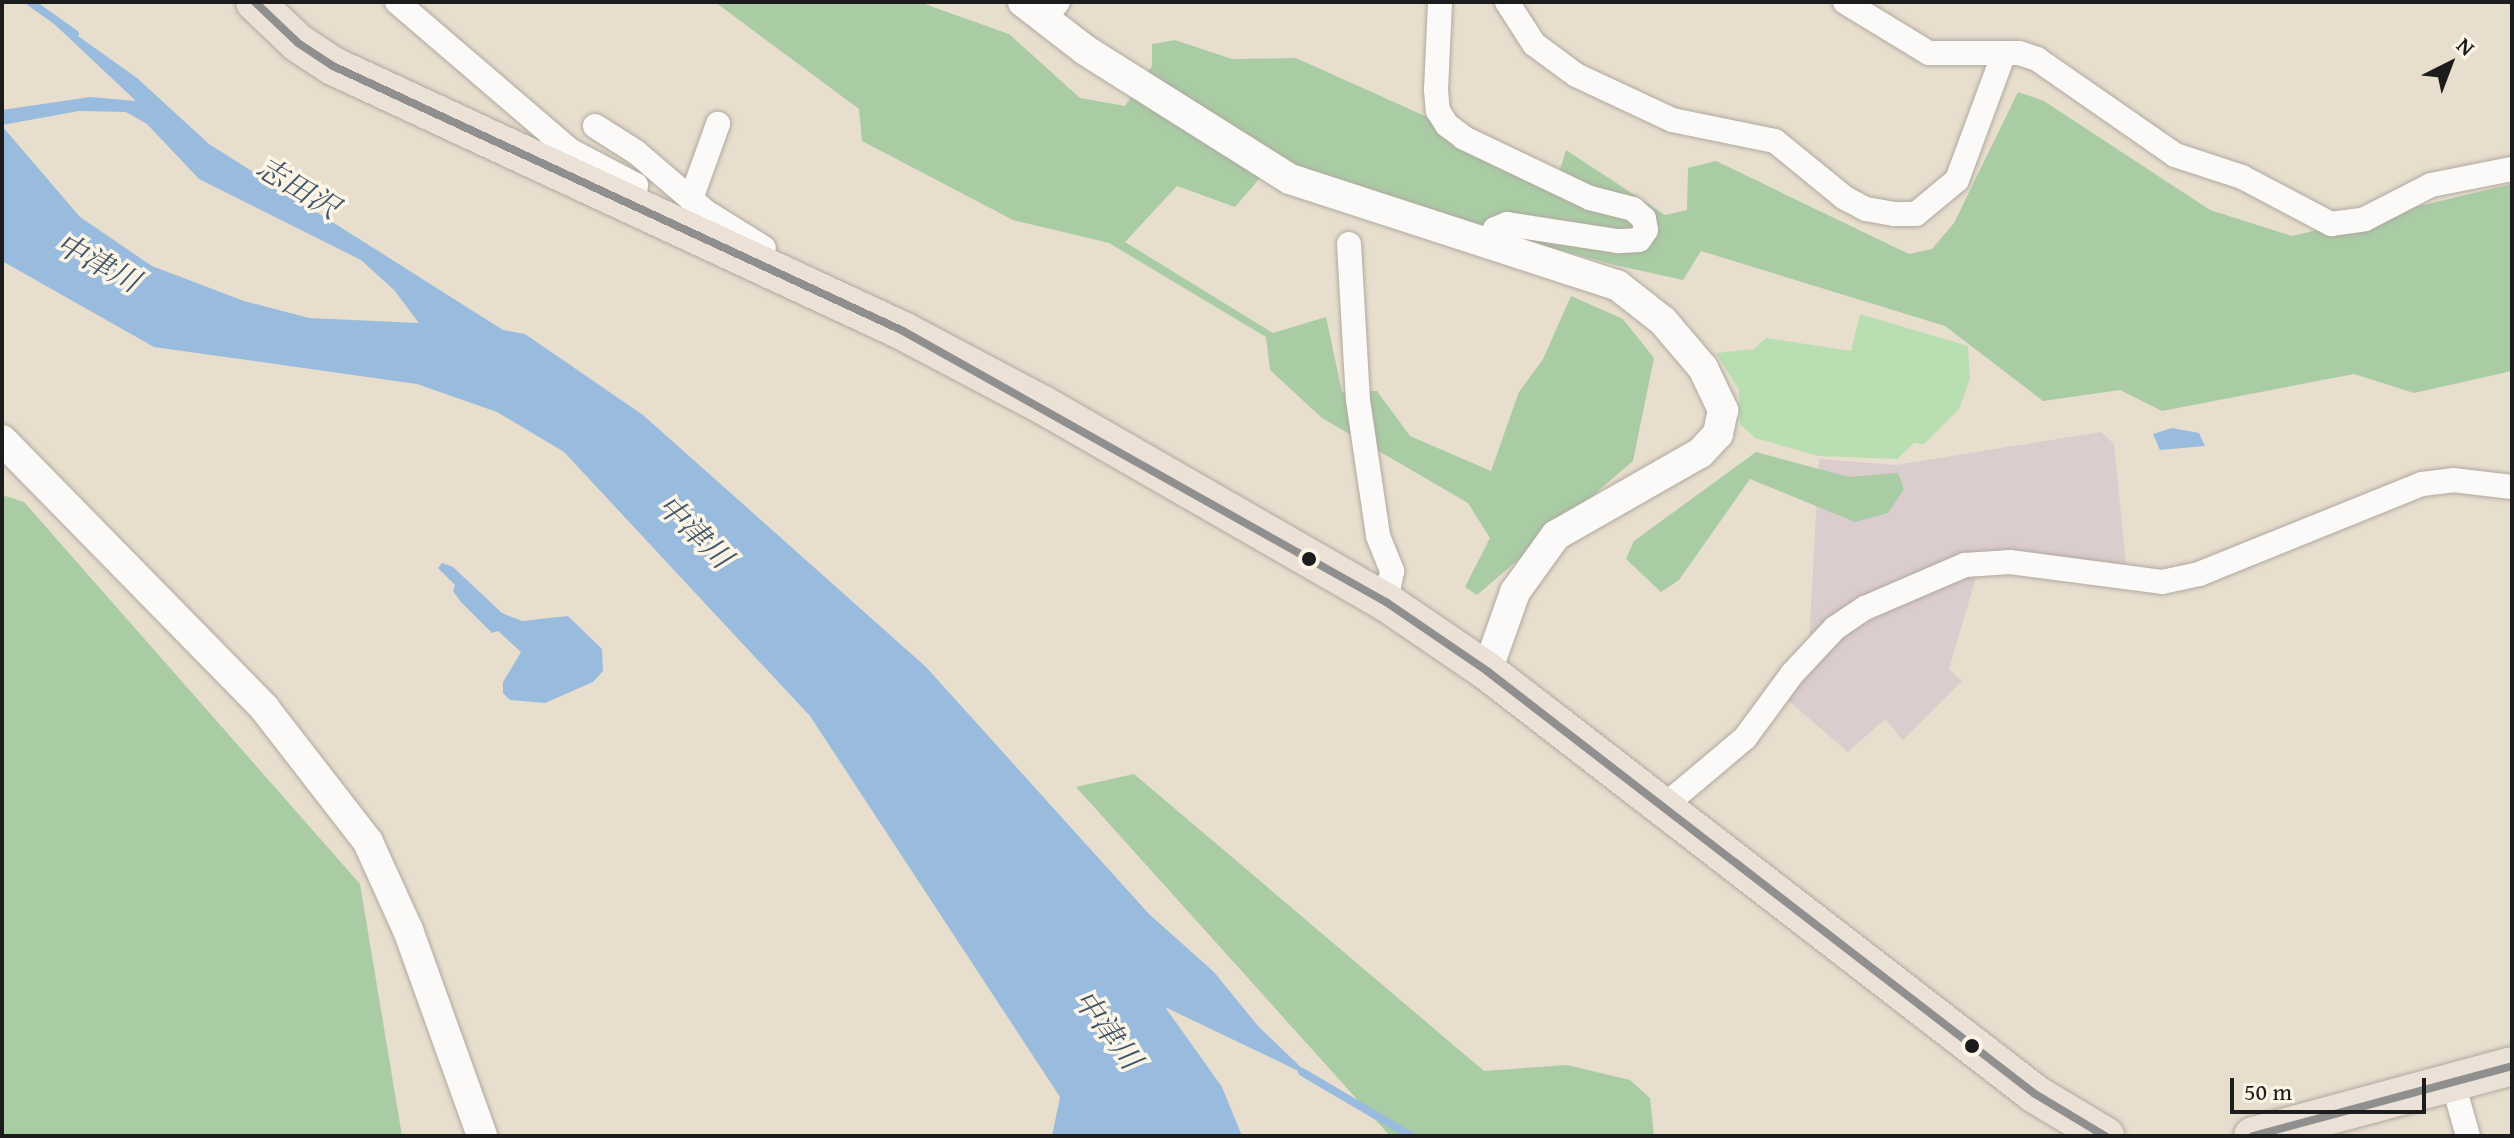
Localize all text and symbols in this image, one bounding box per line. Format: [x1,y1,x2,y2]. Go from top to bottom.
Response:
north arrow [2410,24,2490,104]
text: N [2450,29,2482,63]
water label: 志田沢 [250,148,346,226]
water label: 中津川 [50,225,146,299]
water label: 中津川 [650,487,740,575]
unlabelled marker [1301,551,1317,567]
water label: 中津川 [1067,982,1149,1076]
unlabelled marker [1964,1038,1980,1054]
scale bar [2234,1062,2430,1112]
text: 50 m [2244,1074,2292,1109]

